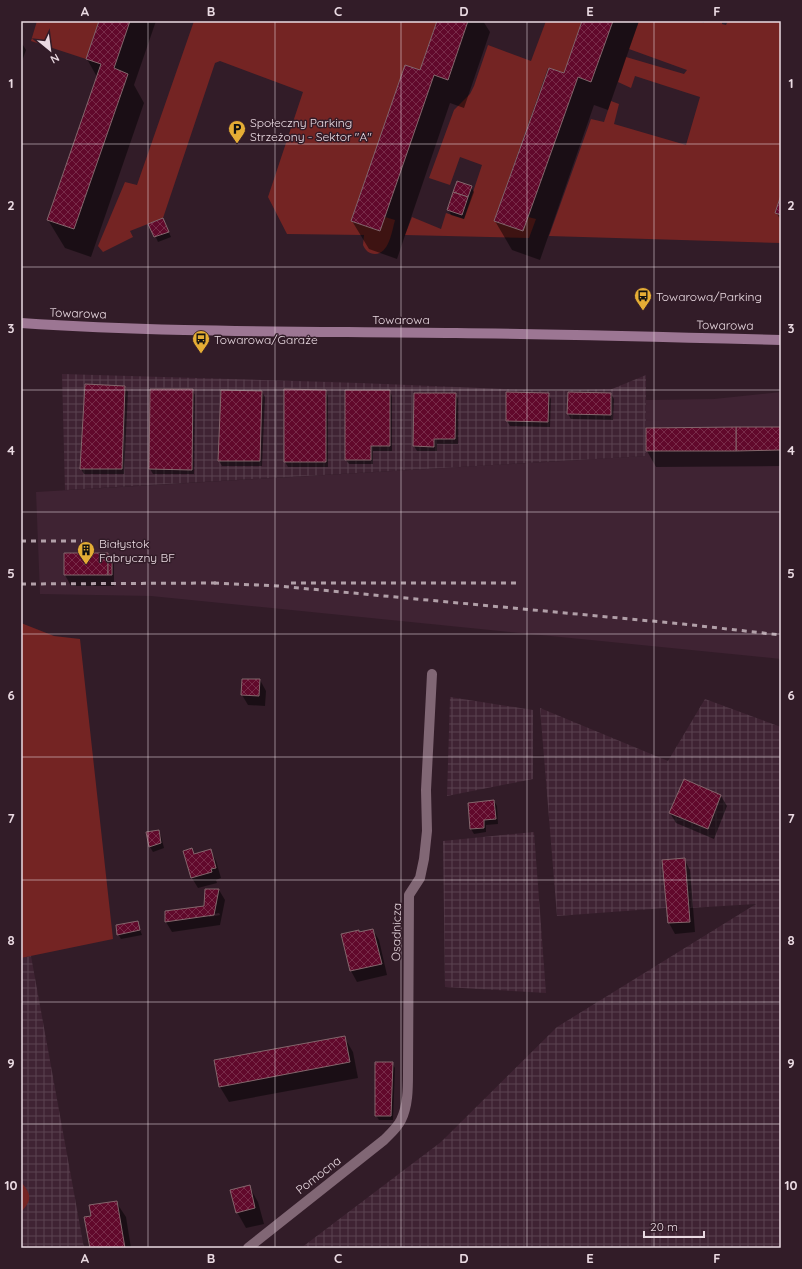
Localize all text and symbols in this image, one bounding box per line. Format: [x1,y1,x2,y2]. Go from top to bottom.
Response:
text: A [81,3,90,19]
text: B [207,3,215,19]
text: C [334,3,342,19]
text: D [459,3,469,19]
text: E [586,3,594,19]
text: F [713,3,721,19]
north arrow [30,30,70,70]
text: N [48,51,62,67]
text: 1 [8,75,14,91]
text: 1 [788,75,794,91]
place label: Społeczny Parking Strzeżony - Sektor "A" [250,115,372,144]
parking icon: Społeczny Parking Strzeżony - Sektor "A" [227,119,247,144]
text: 2 [7,197,15,213]
text: 2 [787,197,795,213]
bus stop icon: Towarowa/Parking [633,286,653,311]
place label: Towarowa/Parking [656,289,762,304]
street label: Towarowa [49,305,107,321]
street label: Towarowa [372,312,430,327]
street label: Towarowa [696,317,754,333]
text: 3 [8,320,15,336]
text: 3 [788,320,795,336]
bus stop icon: Towarowa/Garaże [191,329,211,354]
place label: Towarowa/Garaże [214,332,318,347]
text: 4 [7,442,15,458]
text: 4 [787,442,795,458]
place label: Białystok Fabryczny BF [99,536,175,565]
building icon: Białystok Fabryczny BF [76,540,96,565]
text: 5 [7,565,15,581]
text: 5 [787,565,795,581]
text: 6 [7,687,15,703]
text: 6 [787,687,795,703]
text: 7 [7,810,15,826]
text: 7 [787,810,795,826]
street label: Osadnicza [388,903,404,961]
text: 8 [7,932,15,948]
text: 8 [787,932,795,948]
text: 9 [7,1055,15,1071]
text: 9 [787,1055,795,1071]
street label: Pomocna [293,1153,343,1197]
text: 10 [4,1177,18,1193]
text: 10 [784,1177,798,1193]
scale bar [644,1213,704,1239]
text: 20 m [650,1219,678,1234]
text: A [81,1250,90,1266]
text: B [207,1250,215,1266]
text: C [334,1250,342,1266]
text: D [459,1250,469,1266]
text: E [586,1250,594,1266]
text: F [713,1250,721,1266]

